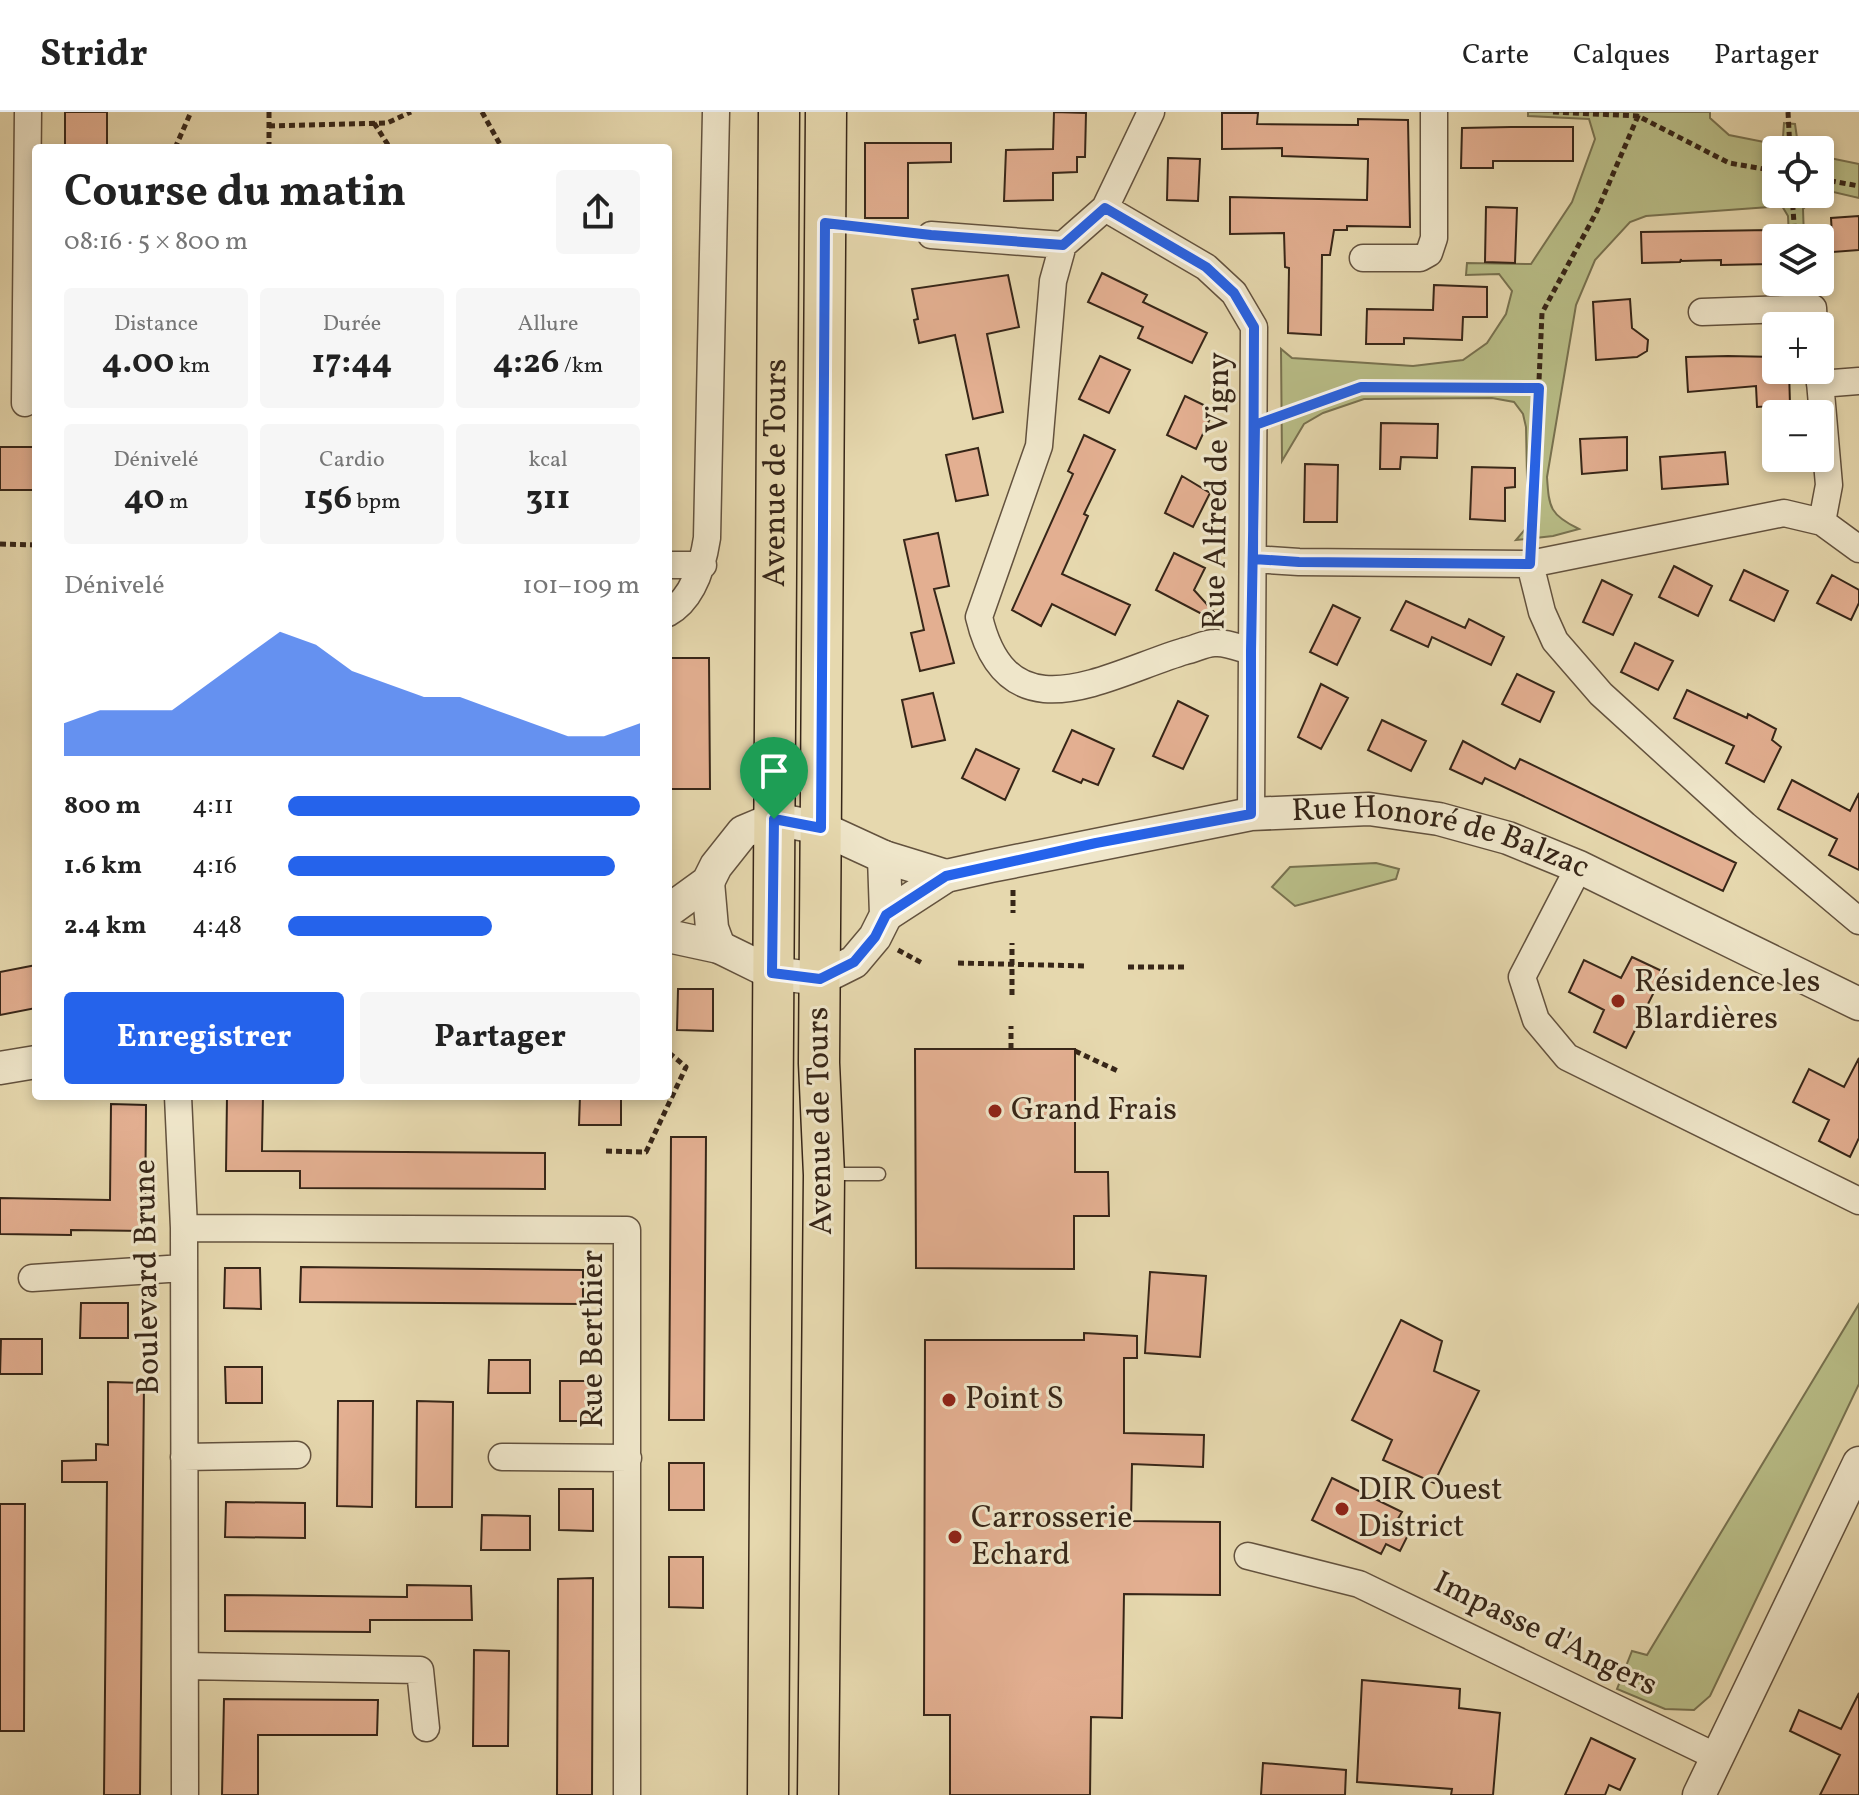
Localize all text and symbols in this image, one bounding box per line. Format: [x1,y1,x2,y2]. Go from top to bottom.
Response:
text: Stridr [40,29,148,82]
text: Carte [1462,36,1529,75]
text: Calques [1573,36,1670,75]
text: Partager [1714,36,1819,75]
map controls [1762,136,1834,472]
button: locate [1762,136,1834,208]
text: Course du matin [64,163,406,224]
button: share [556,170,640,254]
text: 08:16 · 5 × 800 m [64,224,248,260]
button: layers [1762,224,1834,296]
text: Distance [114,309,198,340]
text: Durée [323,309,381,340]
text: Allure [518,309,578,340]
button: + [1762,312,1834,384]
text: 4.00 [102,340,174,387]
text: 17:44 [312,340,392,387]
text: 4:26 [493,340,559,387]
text: km [174,351,210,382]
text: /km [559,351,603,382]
street label: Rue Alfred de Vigny [1194,352,1242,630]
street label: Avenue de Tours [754,359,799,587]
button: − [1762,400,1834,472]
text: Dénivelé [113,445,199,476]
text: Cardio [319,445,385,476]
text: kcal [528,445,568,476]
text: 40 [124,476,165,523]
text: 156 [303,476,352,523]
text: 311 [526,476,570,523]
text: m [165,487,188,518]
text: bpm [352,487,401,518]
text: Dénivelé [64,568,165,604]
text: 101–109 m [523,568,640,604]
pin [740,737,808,819]
icon: arrive [752,749,796,793]
street label: Rue Honoré de Balzac [1291,787,1596,891]
text: 800 m [64,788,141,824]
text: 4:11 [192,788,234,824]
text: 1.6 km [64,848,142,884]
text: 4:16 [192,848,237,884]
text: 2.4 km [64,908,147,944]
text: 4:48 [192,908,242,944]
place label: Résidence les Blardières [1634,961,1820,1042]
button: Enregistrer [64,992,344,1084]
button: Partager [360,992,640,1084]
marker: Résidence les Blardières [1609,992,1627,1010]
street label: Avenue de Tours [797,1006,845,1236]
place label: Grand Frais [1011,1089,1177,1133]
marker: Grand Frais [986,1102,1004,1120]
street label: Boulevard Brune [124,1159,172,1395]
street label: Rue Berthier [572,1250,616,1428]
place label: Point S [965,1378,1064,1422]
marker: Point S [940,1391,958,1409]
place label: DIR Ouest District [1358,1469,1503,1550]
place label: Carrosserie Echard [971,1497,1132,1578]
marker: DIR Ouest District [1333,1500,1351,1518]
marker: Carrosserie Echard [946,1528,964,1546]
street label: Impasse d'Angers [1426,1562,1664,1708]

